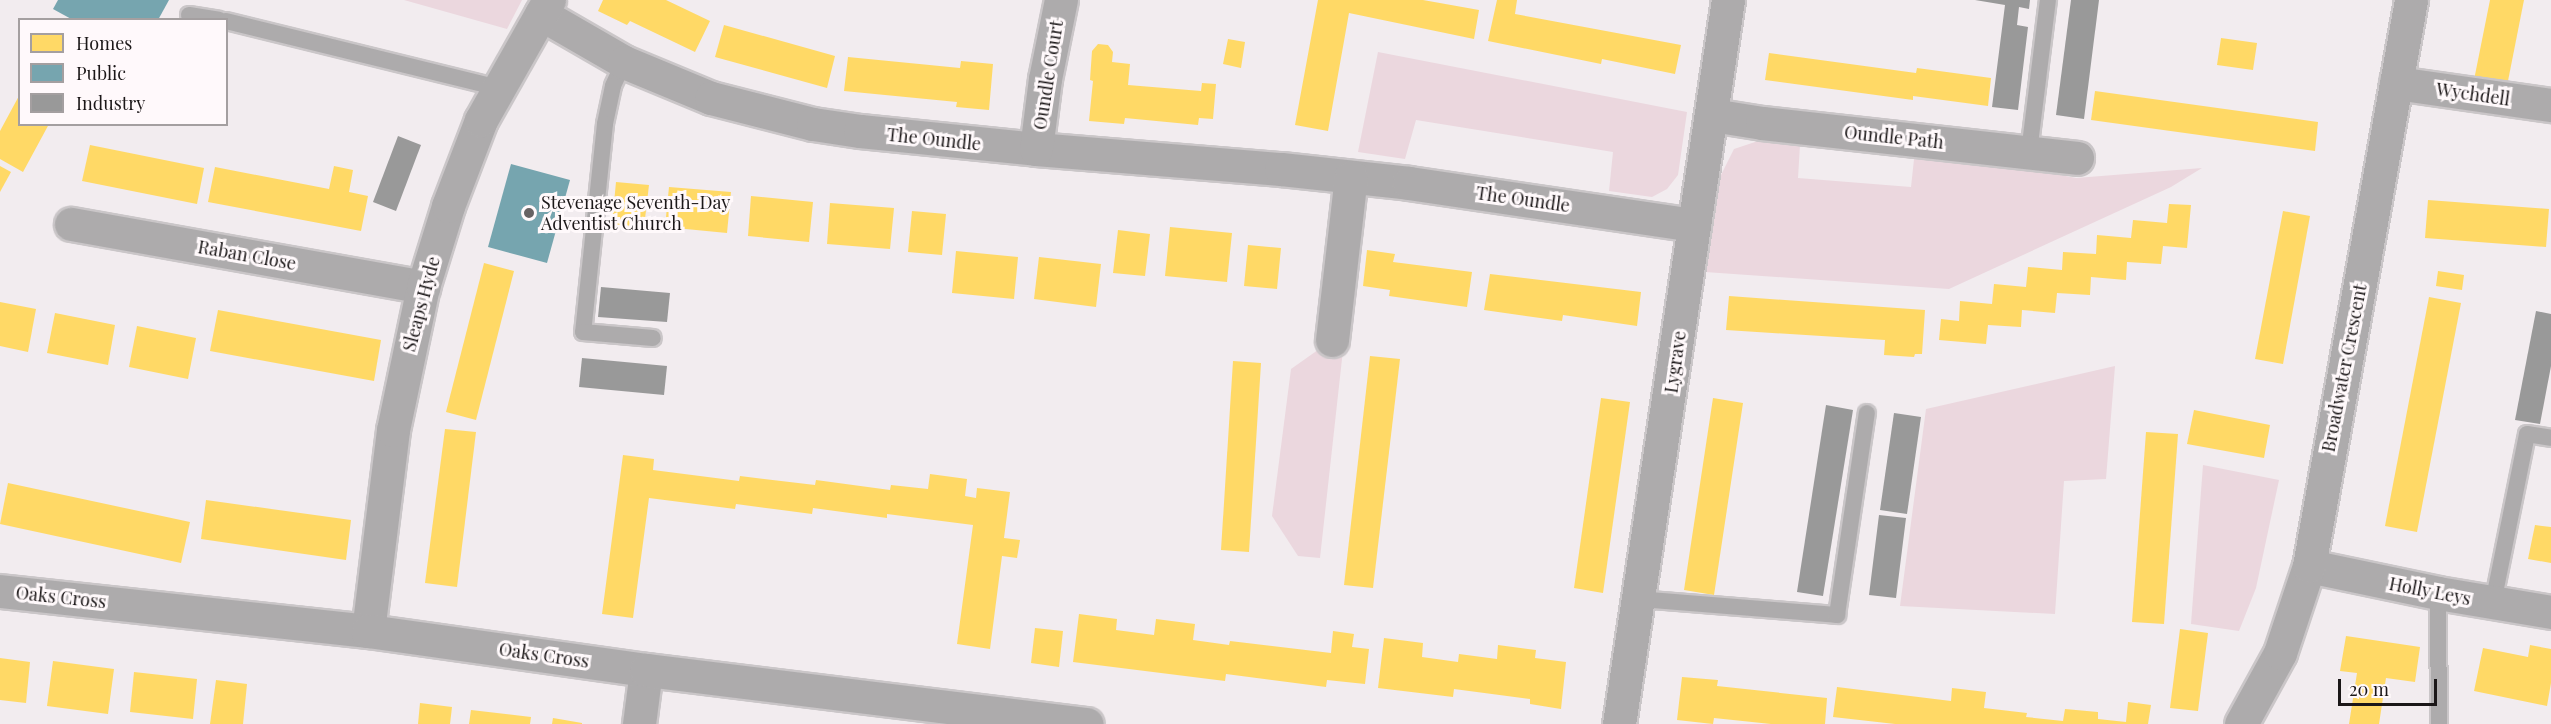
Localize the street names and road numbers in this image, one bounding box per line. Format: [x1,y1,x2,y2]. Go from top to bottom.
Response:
street label: Oundle Court [1029,19,1067,131]
street label: Wychdell [2435,78,2511,110]
street label: Oundle Path [1843,121,1945,153]
street label: The Oundle [886,123,982,155]
street label: The Oundle [1475,182,1571,216]
street label: Raban Close [196,236,298,274]
street label: Sleaps Hyde [398,254,444,354]
street label: Broadwater Crescent [2317,282,2371,454]
street label: Lygrave [1660,330,1690,394]
street label: Holly Leys [2387,572,2473,610]
street label: Oaks Cross [15,582,107,612]
street label: Oaks Cross [498,638,590,672]

